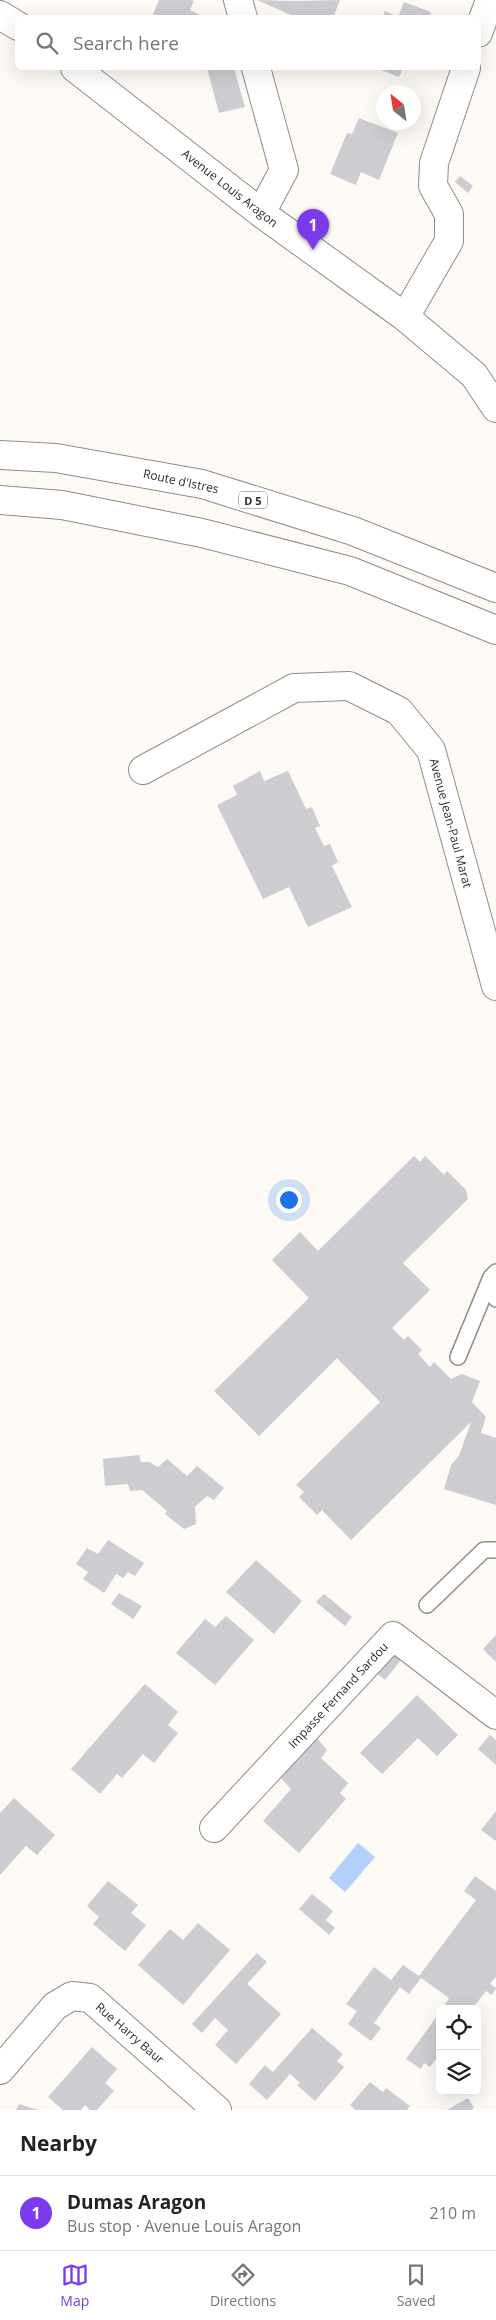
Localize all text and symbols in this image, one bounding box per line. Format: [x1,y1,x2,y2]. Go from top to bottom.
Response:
search box [15,15,481,70]
icon: search [33,29,61,57]
text: Search here [73,30,179,56]
north arrow [376,85,421,130]
street label: Avenue Louis Aragon [178,145,282,231]
pin: 1 [297,209,329,250]
street label: Route d'Istres [142,465,221,497]
road number: D 5 [239,492,267,508]
street label: Avenue Jean-Paul Marat [426,756,476,890]
your location [276,1187,302,1213]
street label: Impasse Fernand Sardou [284,1638,392,1752]
street label: Rue Harry Baur [92,1998,168,2068]
map controls [436,2005,481,2095]
button: locate [436,2005,481,2050]
button: layers [436,2050,481,2095]
text: Nearby [20,2129,97,2157]
text: Dumas Aragon [67,2189,206,2215]
text: 1 [31,2202,41,2224]
text: 210 m [430,2202,476,2224]
text: Bus stop · Avenue Louis Aragon [67,2215,301,2237]
tab: Map [60,2261,89,2310]
tab: Directions [210,2261,276,2310]
tab: Saved [397,2261,436,2310]

